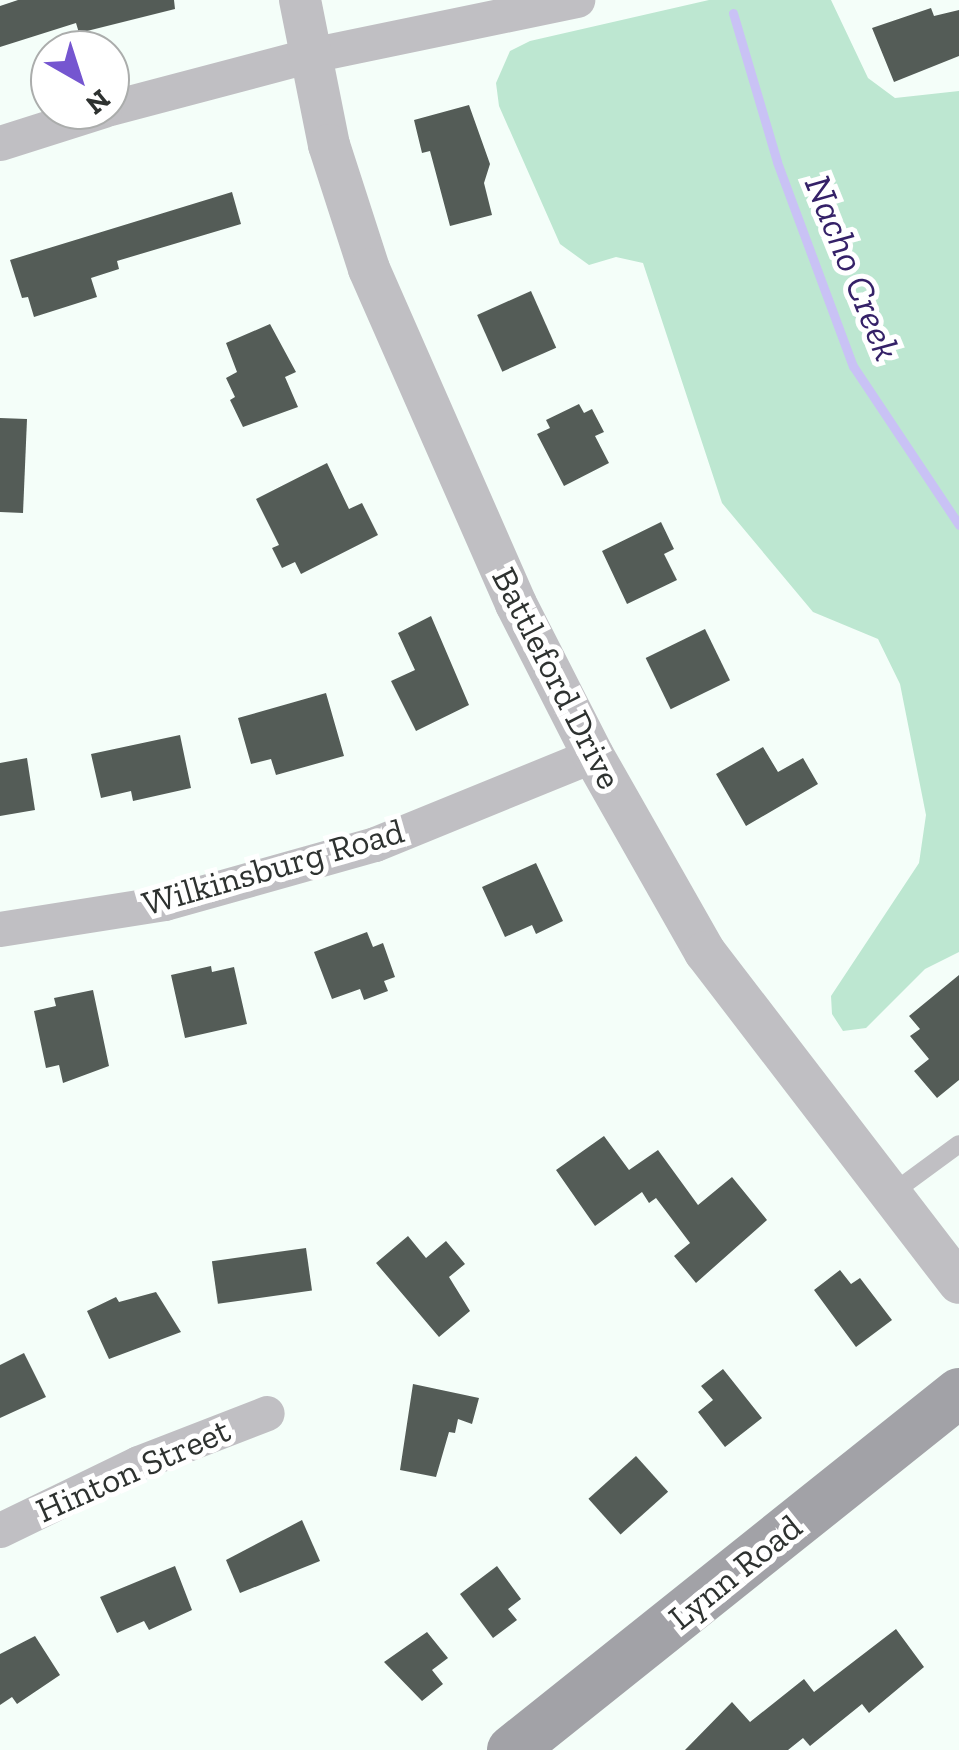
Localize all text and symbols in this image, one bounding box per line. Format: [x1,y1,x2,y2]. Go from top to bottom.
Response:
north arrow [30,30,130,130]
text: N [79,83,117,122]
water label: Nacho Creek [794,169,910,367]
street label: Battleford Drive [483,560,631,796]
street label: Wilkinsburg Road [137,810,409,924]
street label: Hinton Street [30,1409,236,1531]
street label: Lynn Road [660,1506,810,1638]

